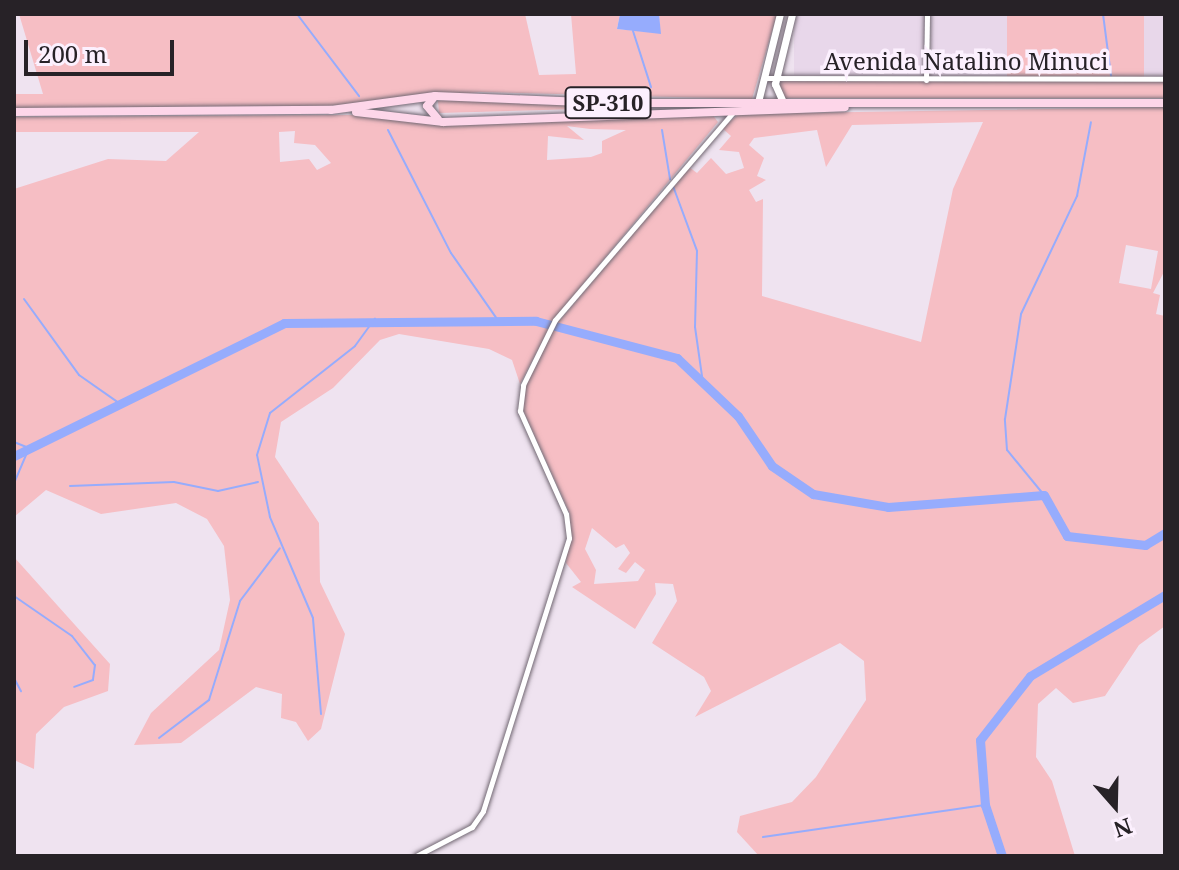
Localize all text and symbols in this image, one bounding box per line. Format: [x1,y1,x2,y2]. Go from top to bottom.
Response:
scale bar [28,24,178,74]
text: 200 m [38,37,107,70]
street label: Avenida Natalino Minuci [824,47,1108,75]
road number: SP-310 [564,85,652,121]
north arrow [1075,766,1155,846]
text: N [1110,811,1136,846]

